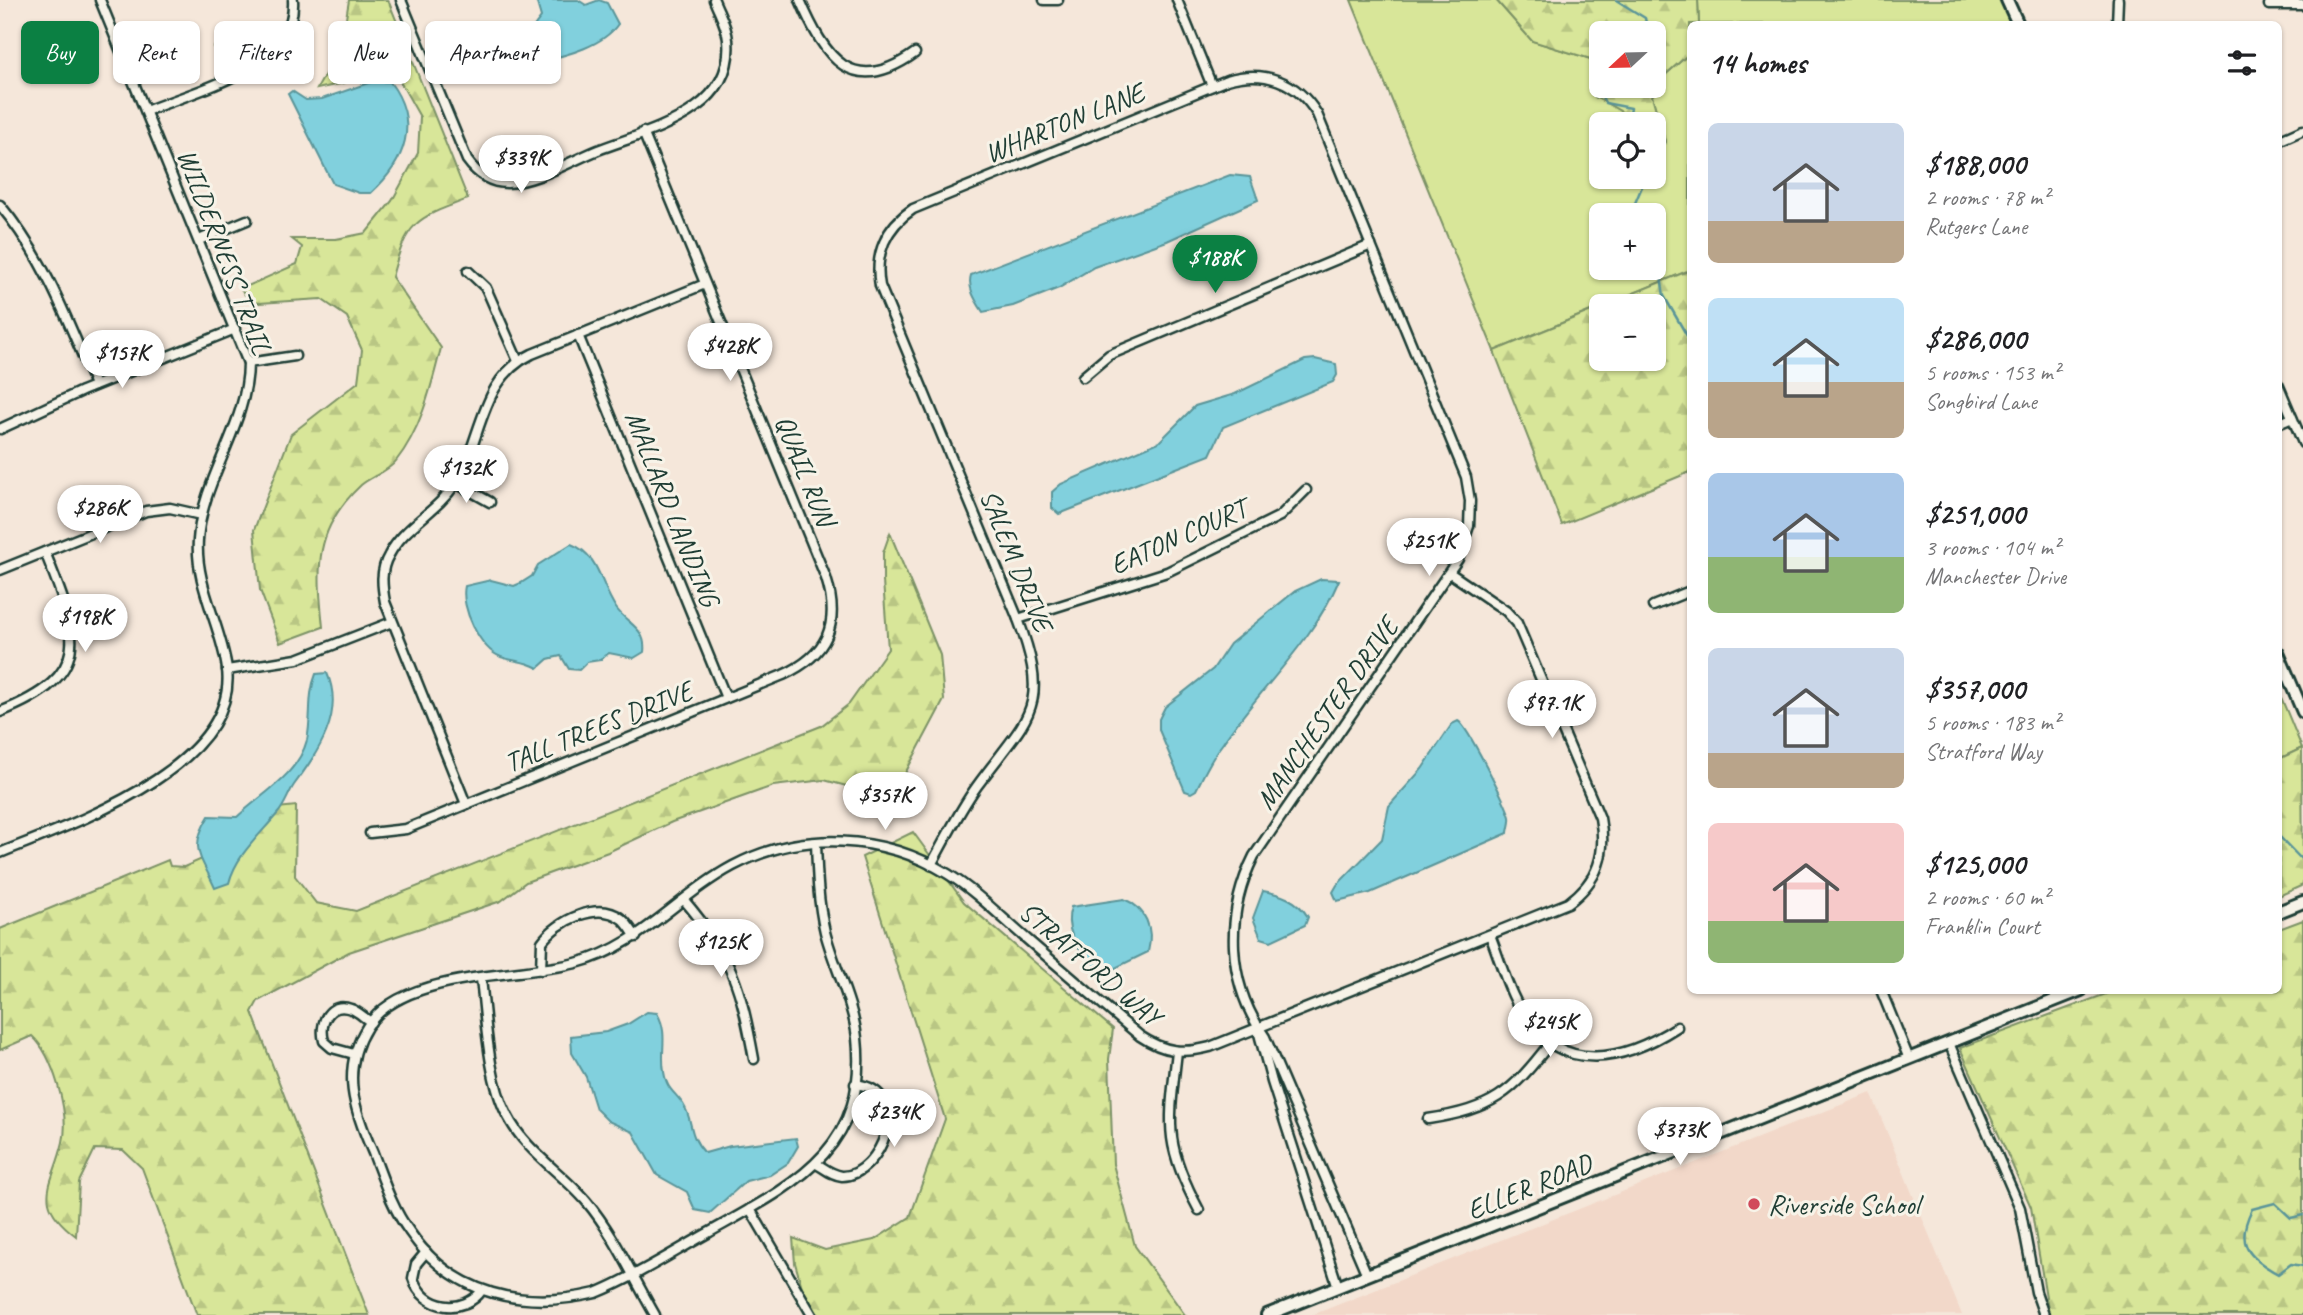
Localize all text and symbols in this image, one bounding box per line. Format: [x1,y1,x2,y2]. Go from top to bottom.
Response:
chip: Buy [21,21,99,84]
chip: Rent [113,21,200,84]
chip: Filters [214,21,314,84]
chip: New [328,21,411,84]
chip: Apartment [425,21,561,84]
north arrow [1589,21,1666,98]
map controls [1589,21,1666,371]
text: 14 homes [1708,44,1806,82]
icon: filters [2223,44,2261,82]
street label: WHARTON LANE [979,73,1152,170]
button: locate [1589,112,1666,189]
pin: $339K [472,136,570,195]
text: $339K [495,143,547,172]
street label: WILDERNESS TRAIL [169,144,280,359]
text: $188,000 [1925,145,2025,183]
icon: home [1764,151,1848,235]
text: 2 rooms · 78 m² [1925,183,2049,212]
button: + [1589,203,1666,280]
text: Rutgers Lane [1925,212,2027,241]
pin: $188K [1166,236,1264,295]
text: $188K [1188,243,1242,272]
button: − [1589,294,1666,371]
text: $286,000 [1925,320,2026,358]
pin: $428K [681,324,779,383]
icon: home [1764,326,1848,410]
pin: $157K [73,330,171,390]
text: $428K [703,331,757,360]
text: $157K [96,338,148,367]
text: 5 rooms · 153 m² [1925,358,2060,387]
text: Songbird Lane [1925,387,2037,416]
street label: MALLARD LANDING [617,406,729,614]
street label: QUAIL RUN [768,410,845,534]
pin: $132K [417,446,515,505]
text: $132K [439,453,493,482]
street label: SALEM DRIVE [972,484,1062,639]
pin: $286K [51,486,149,545]
street label: EATON COURT [1105,488,1258,582]
text: $286K [73,493,127,522]
text: $251,000 [1925,495,2025,533]
icon: home [1764,501,1848,585]
pin: $251K [1380,518,1478,578]
text: $251K [1403,526,1455,555]
text: 3 rooms · 104 m² [1925,533,2060,562]
text: Manchester Drive [1925,562,2066,591]
pin: $198K [36,594,134,654]
text: $198K [59,602,111,631]
street label: MANCHESTER DRIVE [1247,608,1408,816]
text: $357,000 [1925,670,2025,708]
street label: TALL TREES DRIVE [499,672,701,780]
icon: home [1764,676,1848,760]
pin: $97.1K [1495,680,1609,740]
text: $97.1K [1523,688,1581,717]
text: 5 rooms · 183 m² [1925,708,2060,737]
text: Stratford Way [1925,737,2042,766]
pin: $357K [836,772,934,832]
text: $357K [859,780,911,809]
text: $125,000 [1925,845,2025,883]
icon: home [1764,851,1848,935]
text: 2 rooms · 60 m² [1925,883,2049,912]
street label: STRATFORD WAY [1012,894,1172,1036]
text: Franklin Court [1925,912,2040,941]
pin: $125K [672,920,770,979]
text: $125K [695,927,747,956]
pin: $245K [1501,1000,1599,1059]
text: $245K [1524,1007,1576,1036]
pin: $234K [845,1090,943,1149]
text: $234K [867,1097,921,1126]
pin: $373K [1631,1108,1729,1167]
text: $373K [1654,1115,1707,1144]
street label: ELLER ROAD [1462,1145,1598,1227]
place label: Riverside School [1768,1187,1925,1222]
marker: Riverside School [1746,1196,1762,1212]

